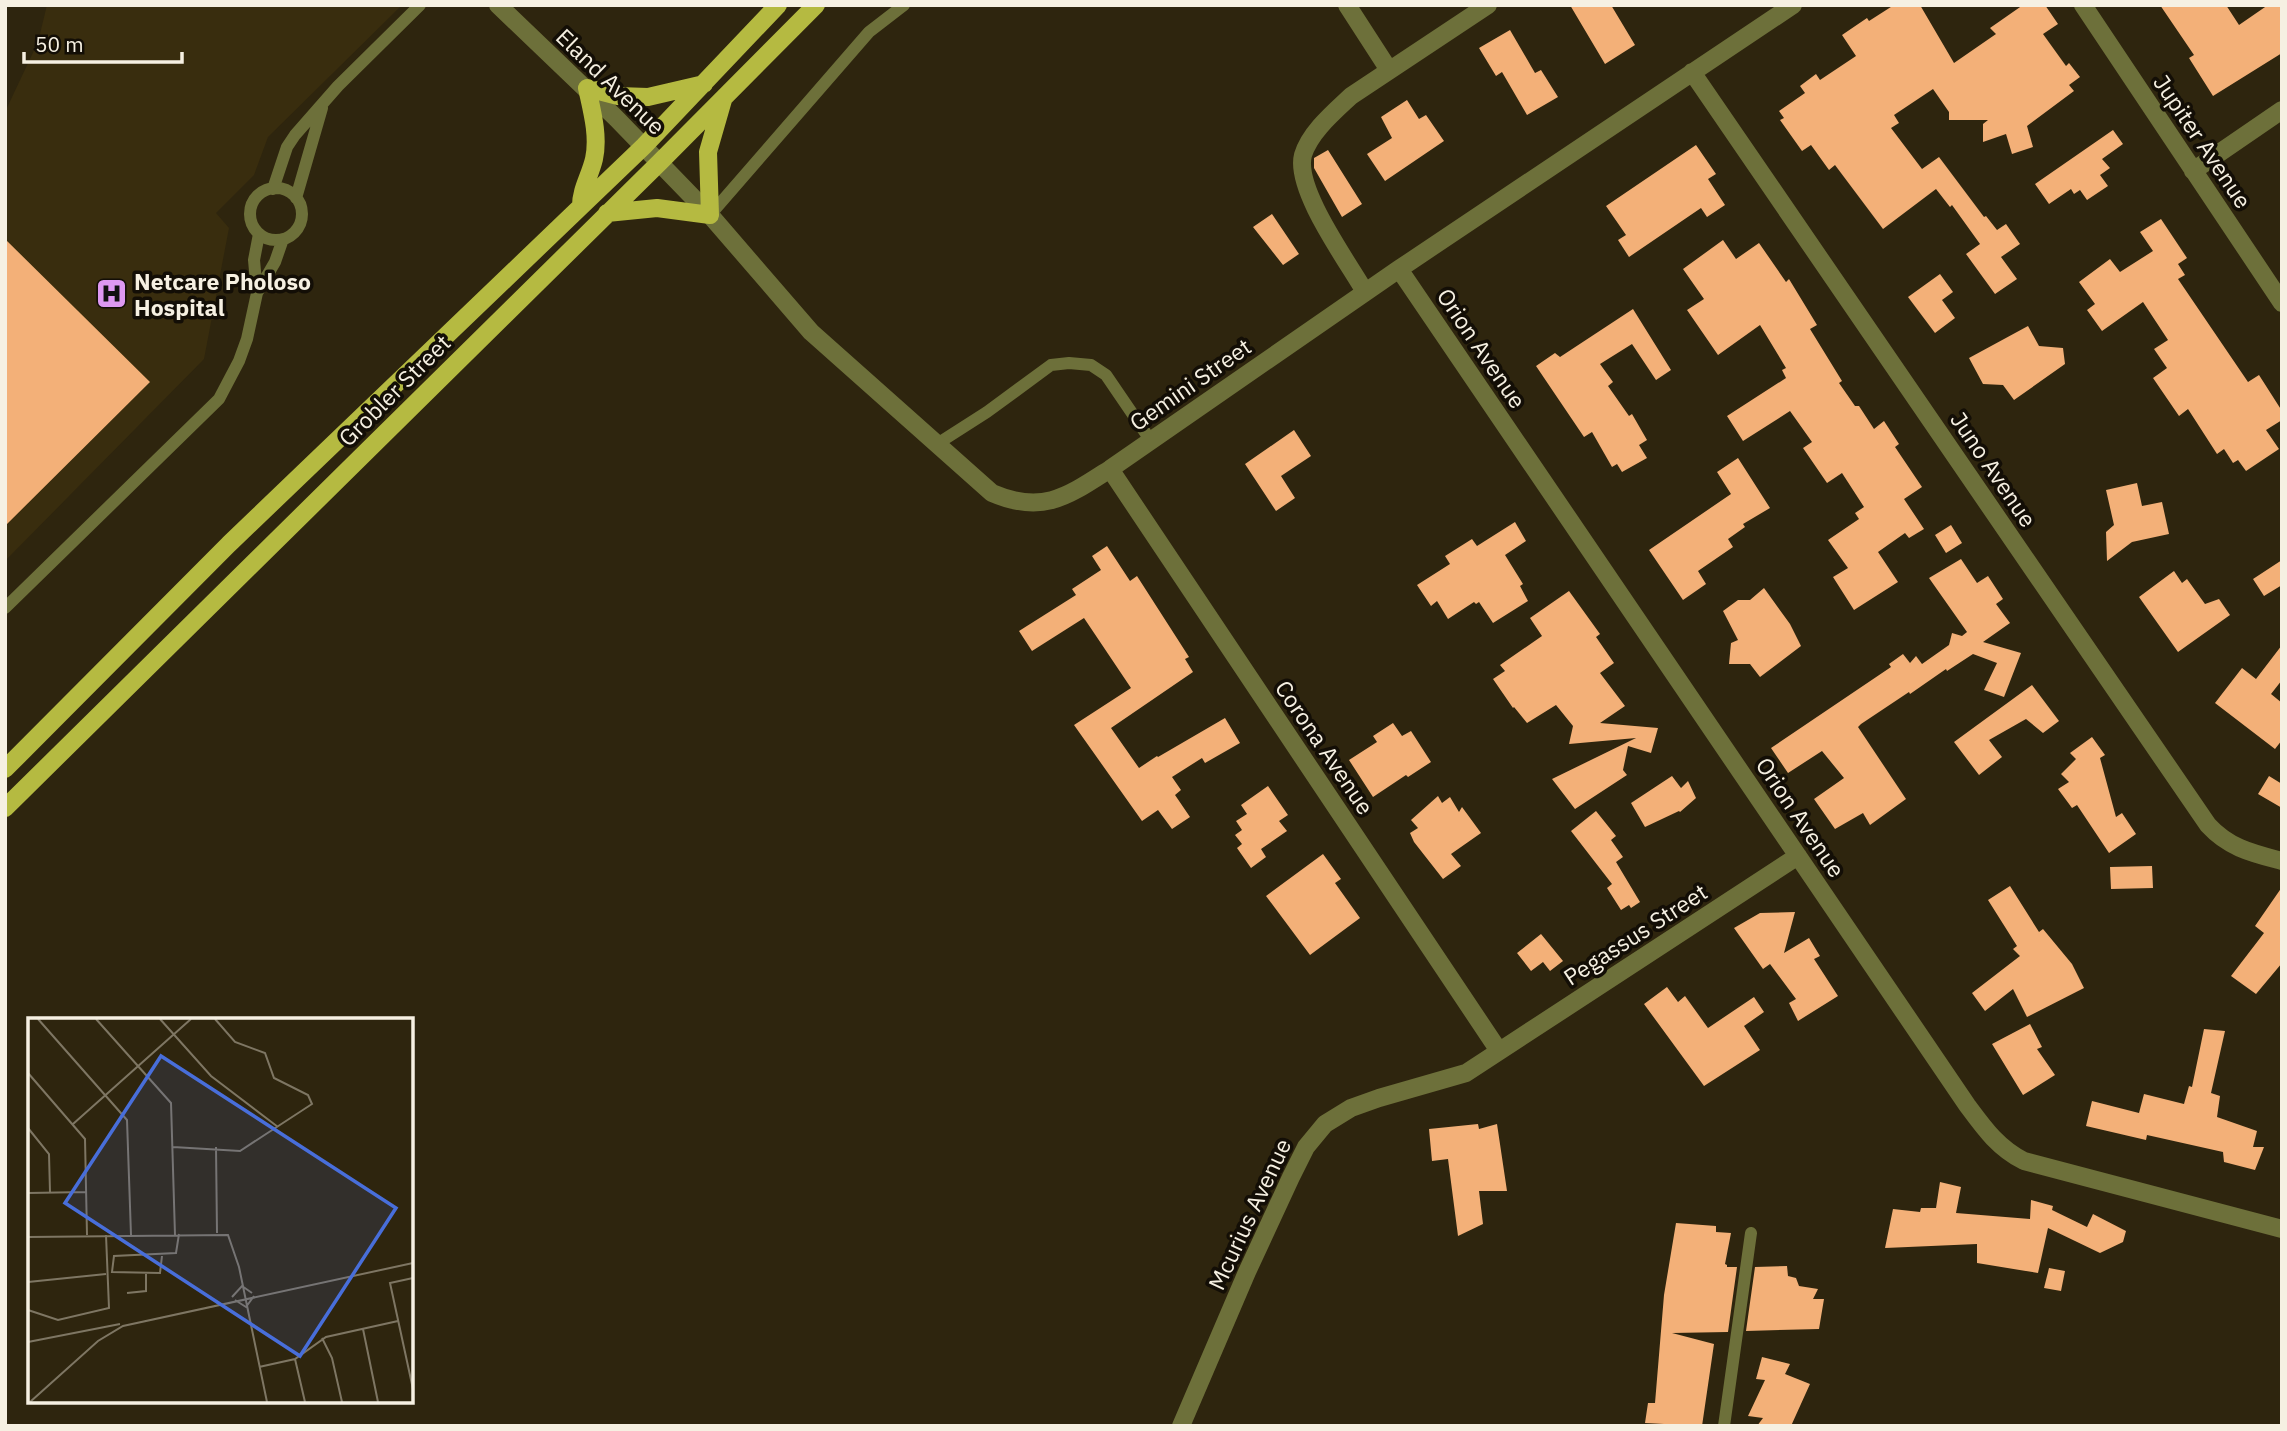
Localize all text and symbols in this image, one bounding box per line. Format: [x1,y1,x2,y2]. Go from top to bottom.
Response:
scale bar [24,21,182,65]
street label: Eland Avenue [550,21,672,141]
text: 50 m [35,30,84,58]
street label: Jupiter Avenue [2147,68,2259,214]
place label: Netcare Pholoso Hospital [134,266,311,322]
hospital icon: Netcare Pholoso Hospital [94,277,128,311]
street label: Orion Avenue [1431,282,1533,414]
street label: Grobler Street [332,328,456,452]
street label: Gemini Street [1123,331,1257,437]
street label: Juno Avenue [1944,405,2044,533]
street label: Corona Avenue [1269,674,1381,820]
street label: Orion Avenue [1750,751,1852,883]
street label: Pegassus Street [1557,876,1713,992]
inset map [28,1018,413,1403]
street label: Mcurius Avenue [1201,1133,1297,1295]

